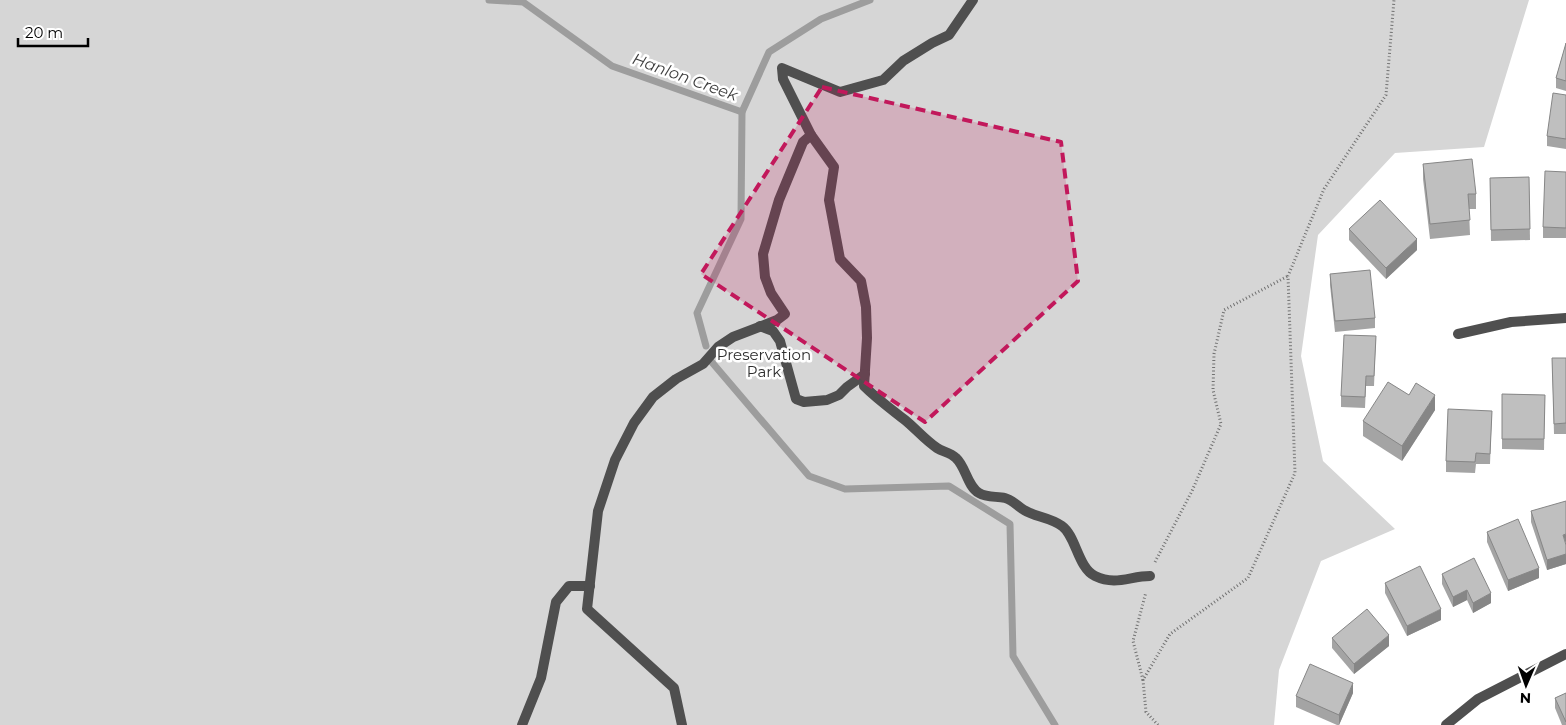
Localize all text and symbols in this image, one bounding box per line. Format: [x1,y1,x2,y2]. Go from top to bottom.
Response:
scale bar [18,15,88,47]
text: 20 m [25,23,63,42]
water label: Hanlon Creek [630,49,742,105]
park label: Preservation Park [717,345,811,381]
north arrow [1501,660,1551,710]
text: N [1520,689,1532,707]

